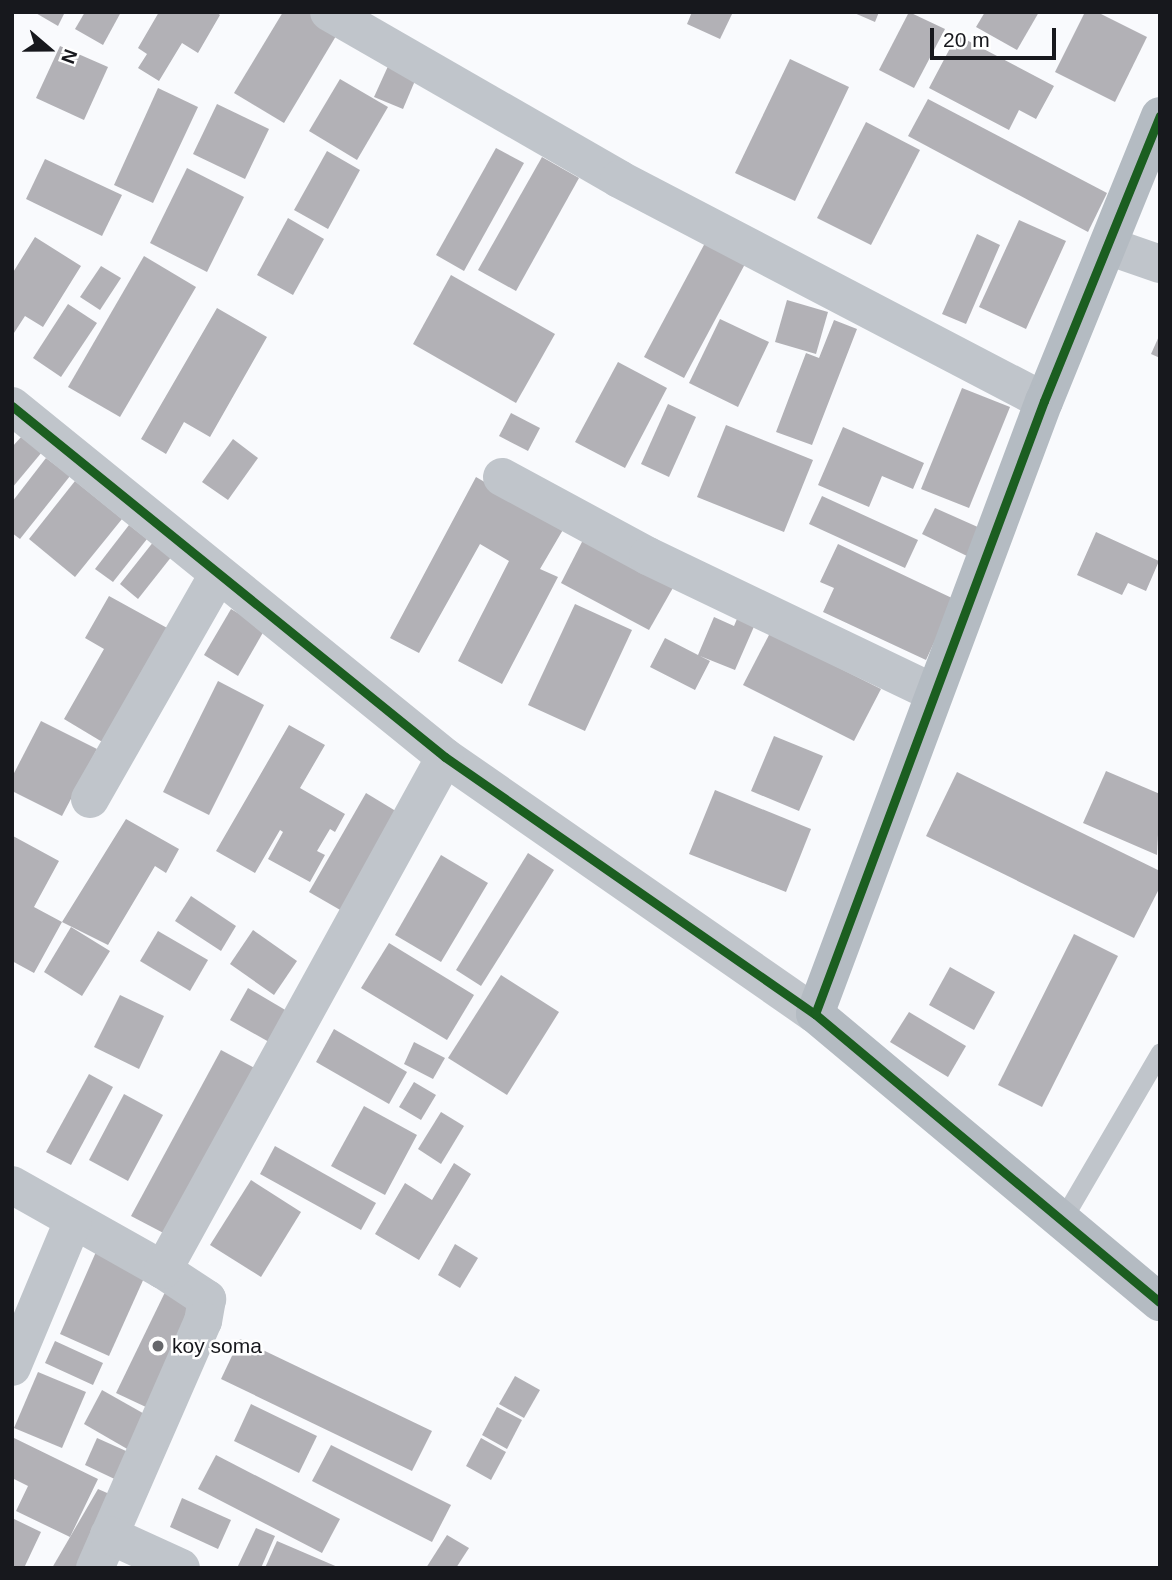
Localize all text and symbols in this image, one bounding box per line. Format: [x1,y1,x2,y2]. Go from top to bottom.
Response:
north arrow [14,14,84,84]
scale bar [934,14,1060,58]
text: 20 m [943,28,990,51]
text: N [57,46,81,66]
place label: koy soma [172,1333,262,1359]
marker: koy soma [150,1338,166,1354]

